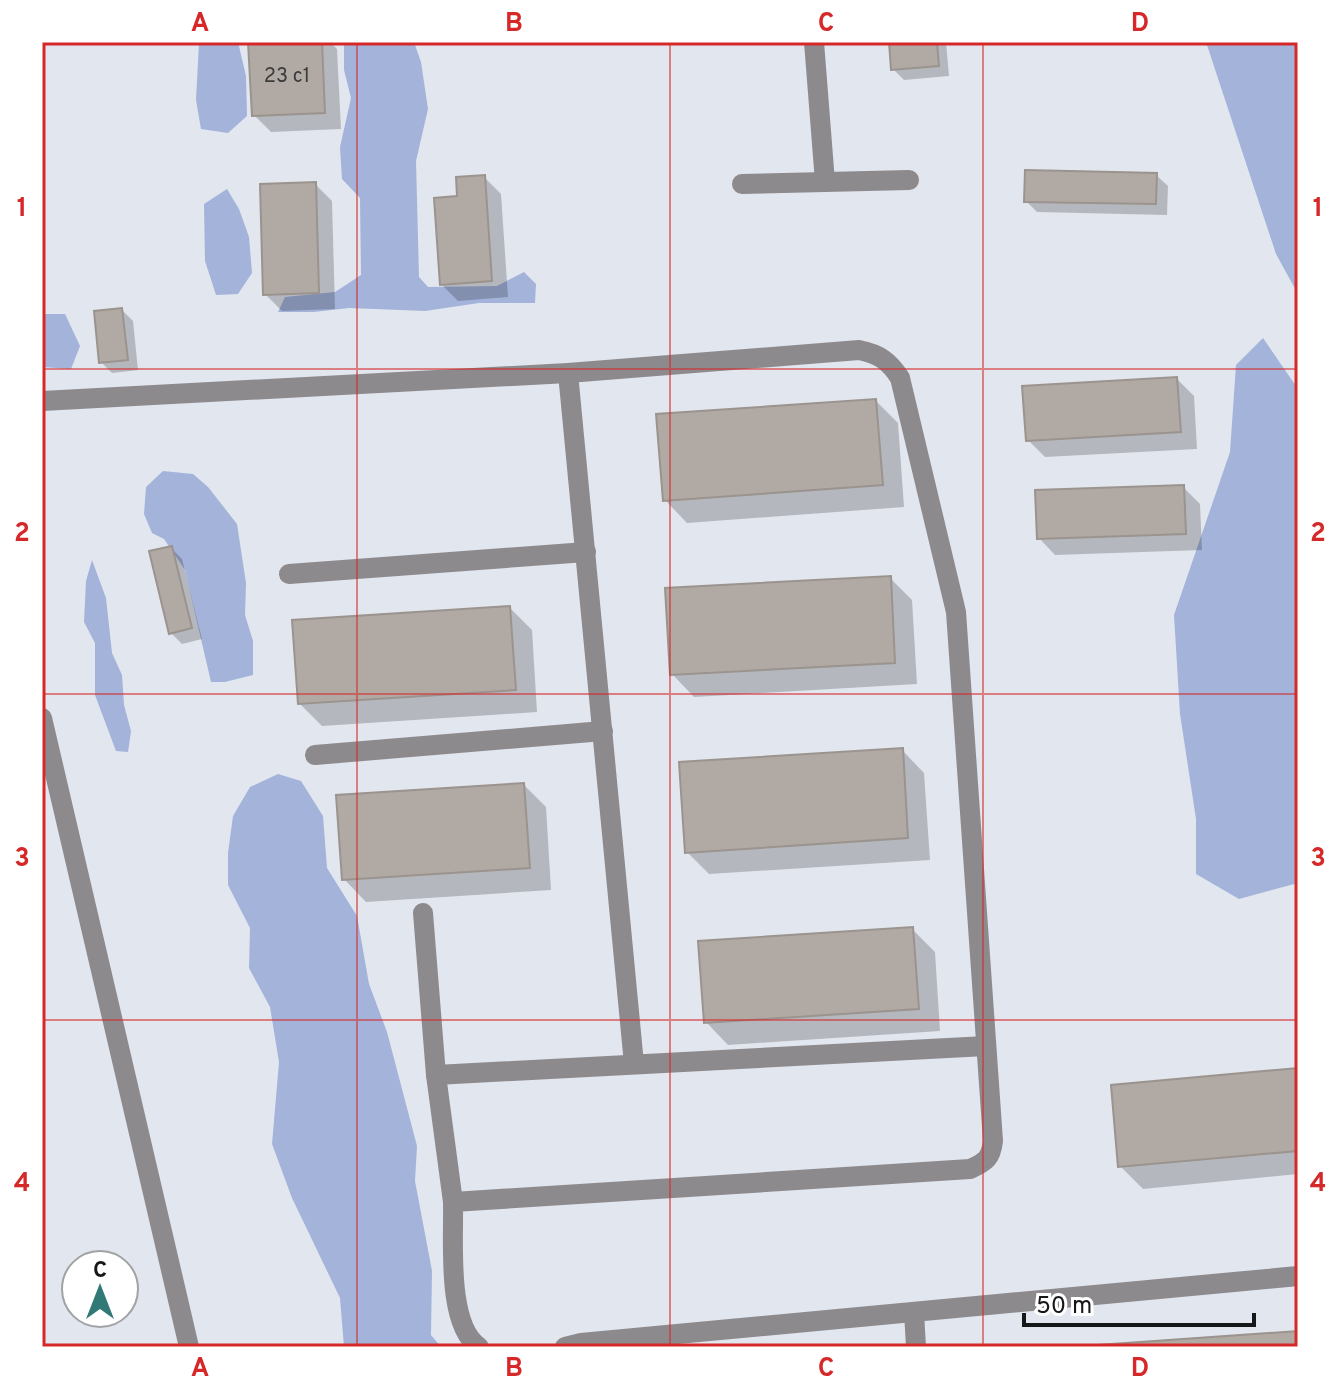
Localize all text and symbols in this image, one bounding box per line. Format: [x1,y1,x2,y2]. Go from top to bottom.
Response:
text: A [191,8,209,41]
text: B [505,8,523,41]
text: C [818,8,834,41]
text: D [1131,8,1149,41]
house number: 23 с1 [264,64,310,90]
text: 1 [17,193,27,226]
text: 1 [1313,193,1323,226]
text: 2 [14,518,30,551]
text: 2 [1310,518,1326,551]
text: 3 [14,843,30,876]
text: 3 [1310,843,1326,876]
text: 4 [14,1168,30,1201]
text: 4 [1310,1168,1326,1201]
north arrow [60,1249,140,1329]
text: С [93,1258,107,1285]
scale bar [1024,1277,1254,1327]
text: 50 m [1036,1292,1092,1322]
text: A [191,1353,209,1386]
text: B [505,1353,523,1386]
text: C [818,1353,834,1386]
text: D [1131,1353,1149,1386]

